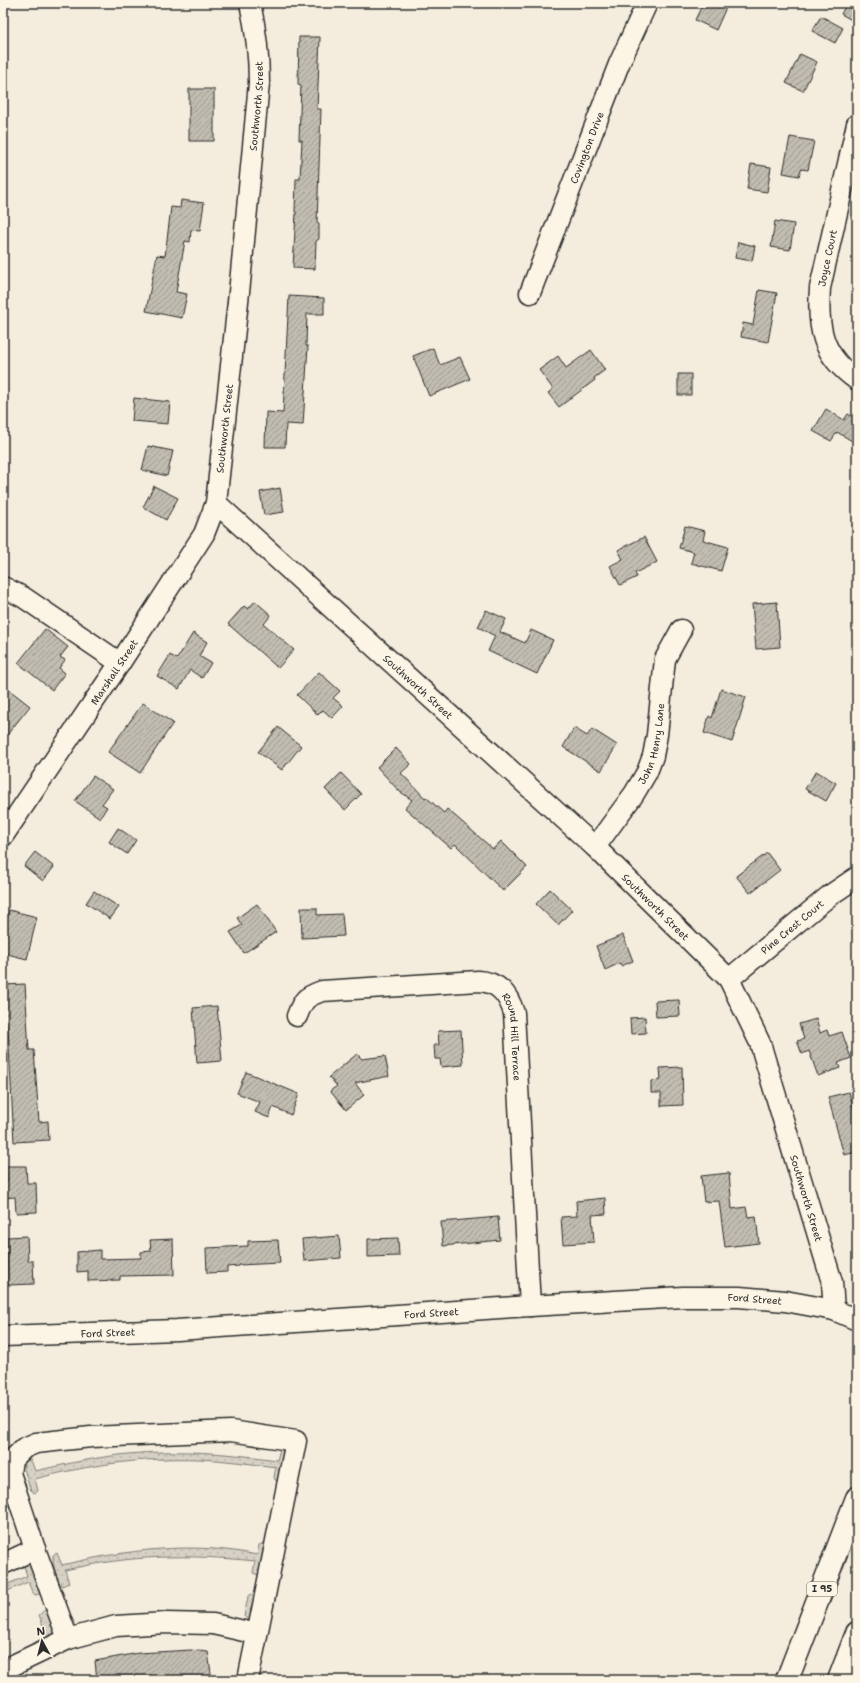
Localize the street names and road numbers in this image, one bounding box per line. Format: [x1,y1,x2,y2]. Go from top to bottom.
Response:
street label: Southworth Street [247,61,266,151]
street label: Covington Drive [567,110,607,186]
street label: Joyce Court [815,228,840,288]
street label: Southworth Street [213,383,236,474]
street label: Marshall Street [88,637,141,707]
street label: Southworth Street [380,652,455,722]
street label: John Henry Lane [635,702,667,787]
street label: Southworth Street [619,871,692,943]
street label: Pine Crest Court [758,897,827,957]
street label: Round Hill Terrace [499,990,524,1082]
street label: Southworth Street [787,1153,825,1243]
street label: Ford Street [727,1291,783,1308]
street label: Ford Street [404,1305,459,1322]
street label: Ford Street [80,1325,135,1340]
road number: I 95 [807,1582,837,1596]

